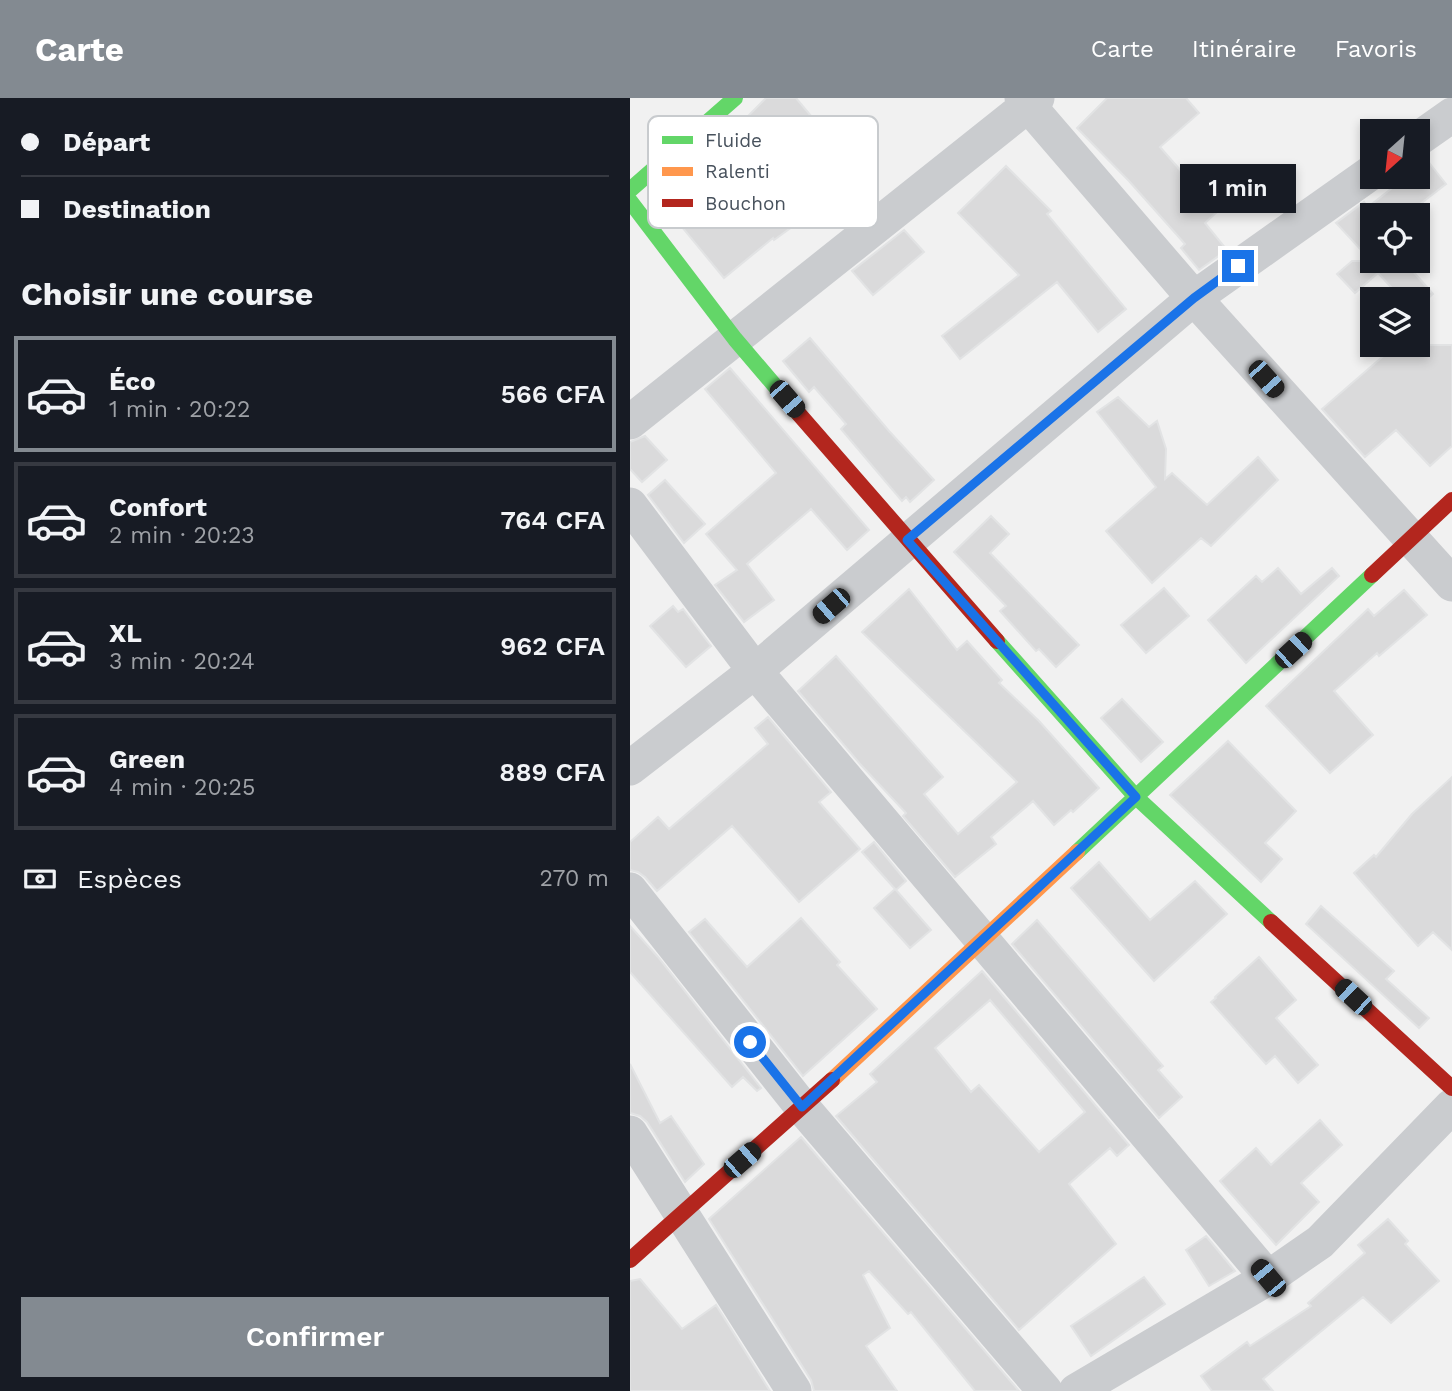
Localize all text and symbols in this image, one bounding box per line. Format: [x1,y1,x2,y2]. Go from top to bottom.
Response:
text: Carte [35,30,124,69]
text: Carte [1091,35,1154,63]
text: Itinéraire [1192,35,1297,63]
text: Favoris [1335,35,1417,63]
legend [648,116,878,228]
north arrow [1360,119,1430,189]
map controls [1360,119,1430,357]
text: Départ [63,127,150,157]
text: Fluide [705,129,762,152]
text: Ralenti [705,160,770,183]
callout: 1 min [1180,164,1296,214]
text: 1 min [1208,175,1268,202]
text: Bouchon [705,192,786,215]
text: Destination [63,194,211,224]
button: locate [1360,203,1430,273]
route end [1222,250,1254,282]
text: Choisir une course [21,275,313,313]
button: layers [1360,287,1430,357]
car [1245,356,1288,402]
icon: car [25,363,88,426]
text: Éco [109,366,156,396]
car [766,376,809,422]
text: 566 CFA [501,379,605,409]
text: 1 min · 20:22 [109,396,250,423]
icon: car [25,489,88,552]
text: Confort [109,492,207,522]
text: 764 CFA [501,505,605,535]
text: 2 min · 20:23 [109,522,255,549]
car [809,584,854,628]
icon: car [25,615,88,678]
text: XL [109,618,142,648]
car [1271,628,1316,672]
text: 962 CFA [500,631,605,661]
text: 3 min · 20:24 [109,648,255,675]
icon: car [25,741,88,804]
text: Green [109,744,185,774]
text: 889 CFA [499,757,605,787]
text: 4 min · 20:25 [109,774,255,801]
icon: cash [21,860,59,898]
text: Espèces [77,864,182,894]
text: 270 m [540,865,609,892]
car [1331,975,1376,1019]
route start [734,1026,766,1058]
car [720,1138,765,1182]
car [1247,1255,1290,1301]
button: Confirmer [21,1297,609,1377]

